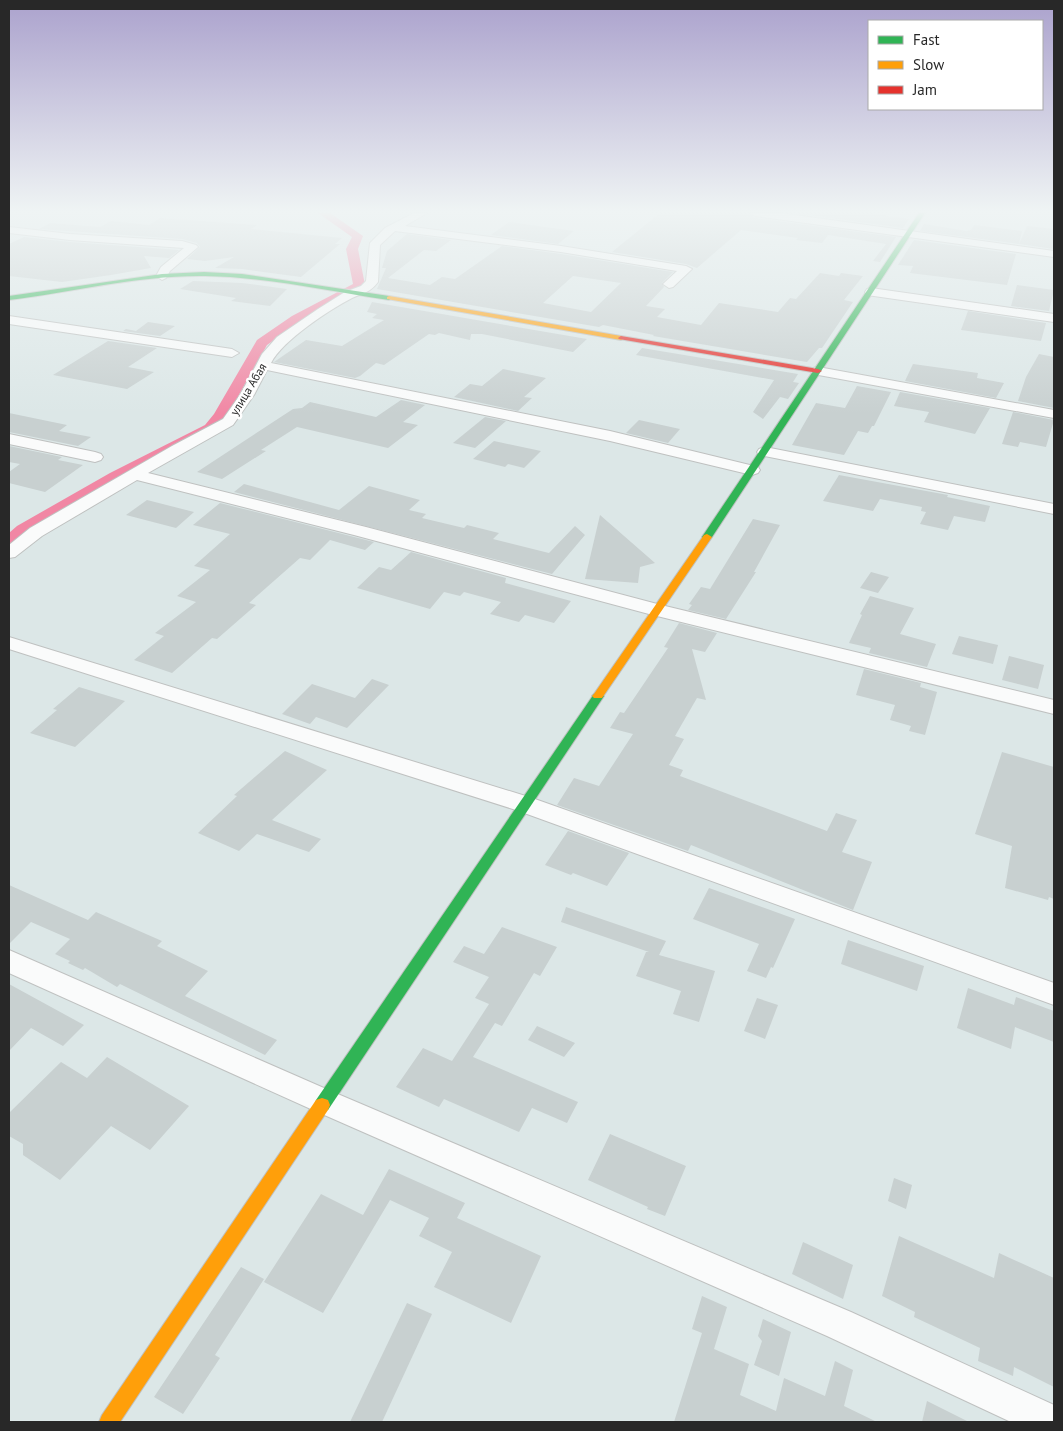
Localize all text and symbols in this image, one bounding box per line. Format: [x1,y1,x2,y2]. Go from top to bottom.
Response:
legend [868,20,1043,110]
text: Fast [913,30,940,49]
text: Slow [913,55,944,74]
text: Jam [912,80,937,99]
street label: улица Абая [227,360,269,418]

